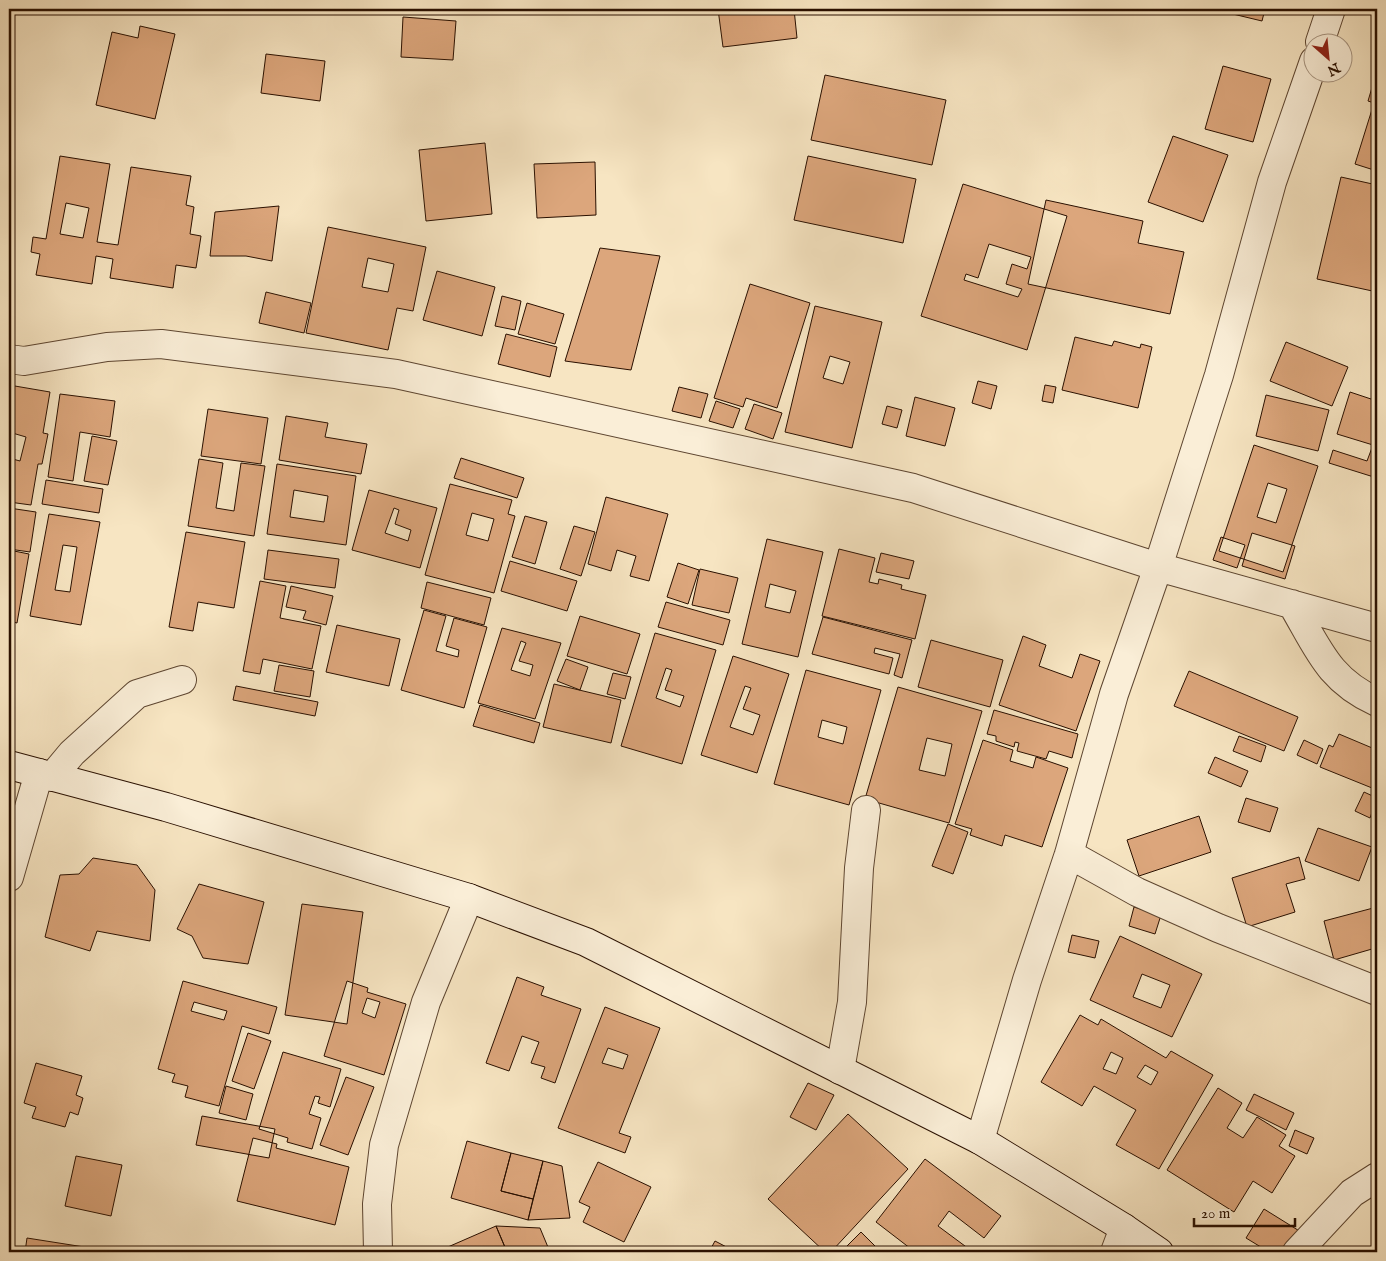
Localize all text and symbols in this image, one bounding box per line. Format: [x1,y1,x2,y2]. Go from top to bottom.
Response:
north arrow [1304,32,1354,82]
text: N [1324,57,1344,79]
scale bar [1194,1196,1295,1228]
text: 20 m [1201,1204,1231,1223]

